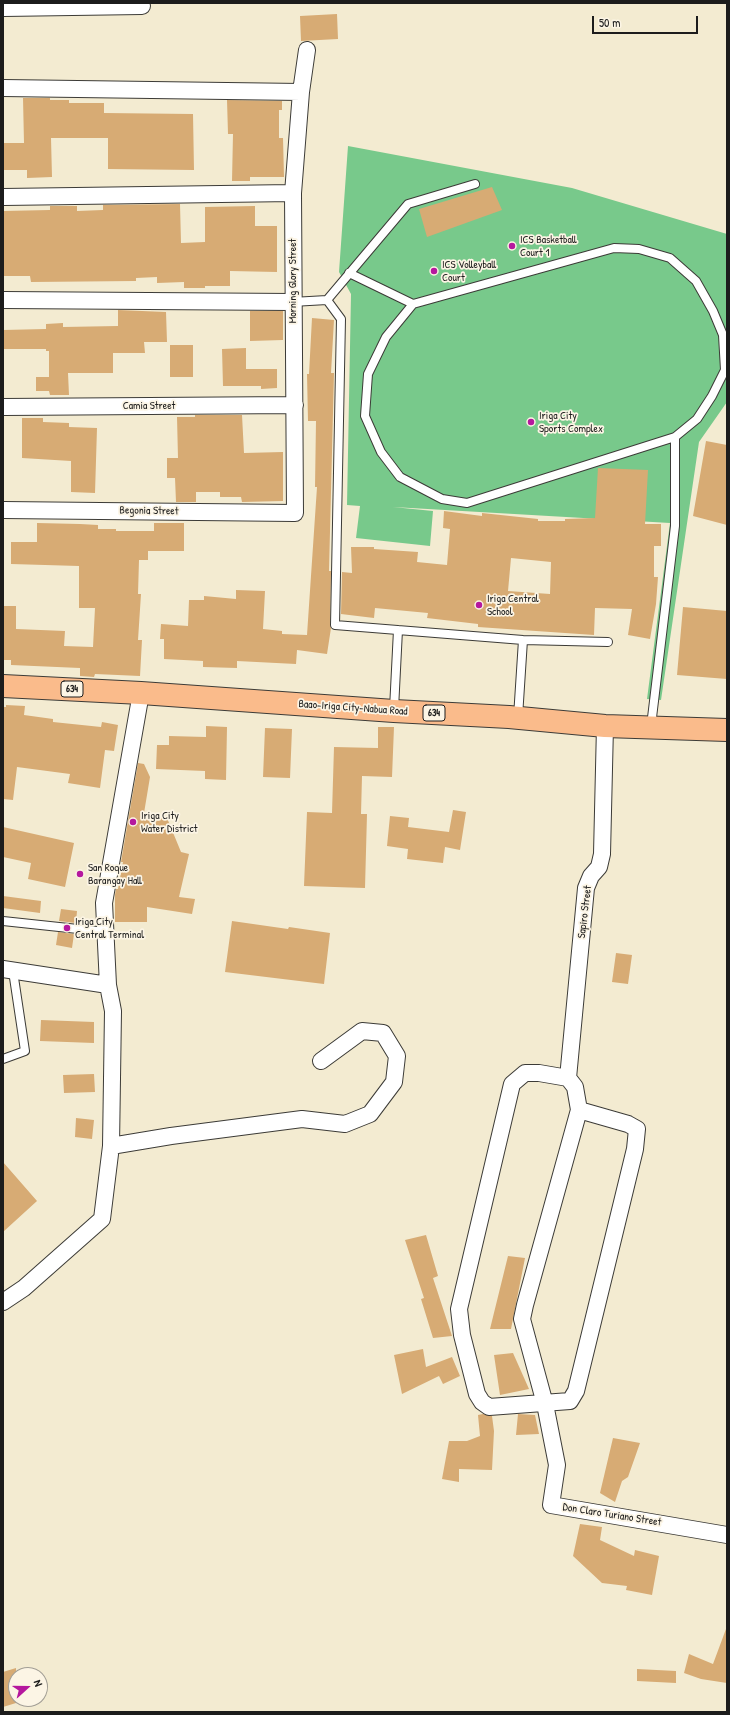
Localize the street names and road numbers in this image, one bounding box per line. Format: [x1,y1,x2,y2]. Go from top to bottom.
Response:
street label: Morning Glory Street [286,239,300,323]
street label: Camia Street [123,399,175,413]
street label: Begonia Street [119,504,179,518]
road number: 634 [61,681,83,697]
street label: Baao-Iriga City-Nabua Road [298,698,408,718]
road number: 634 [423,705,445,721]
street label: Sapiro Street [575,885,595,939]
street label: Don Claro Turiano Street [562,1501,662,1529]

